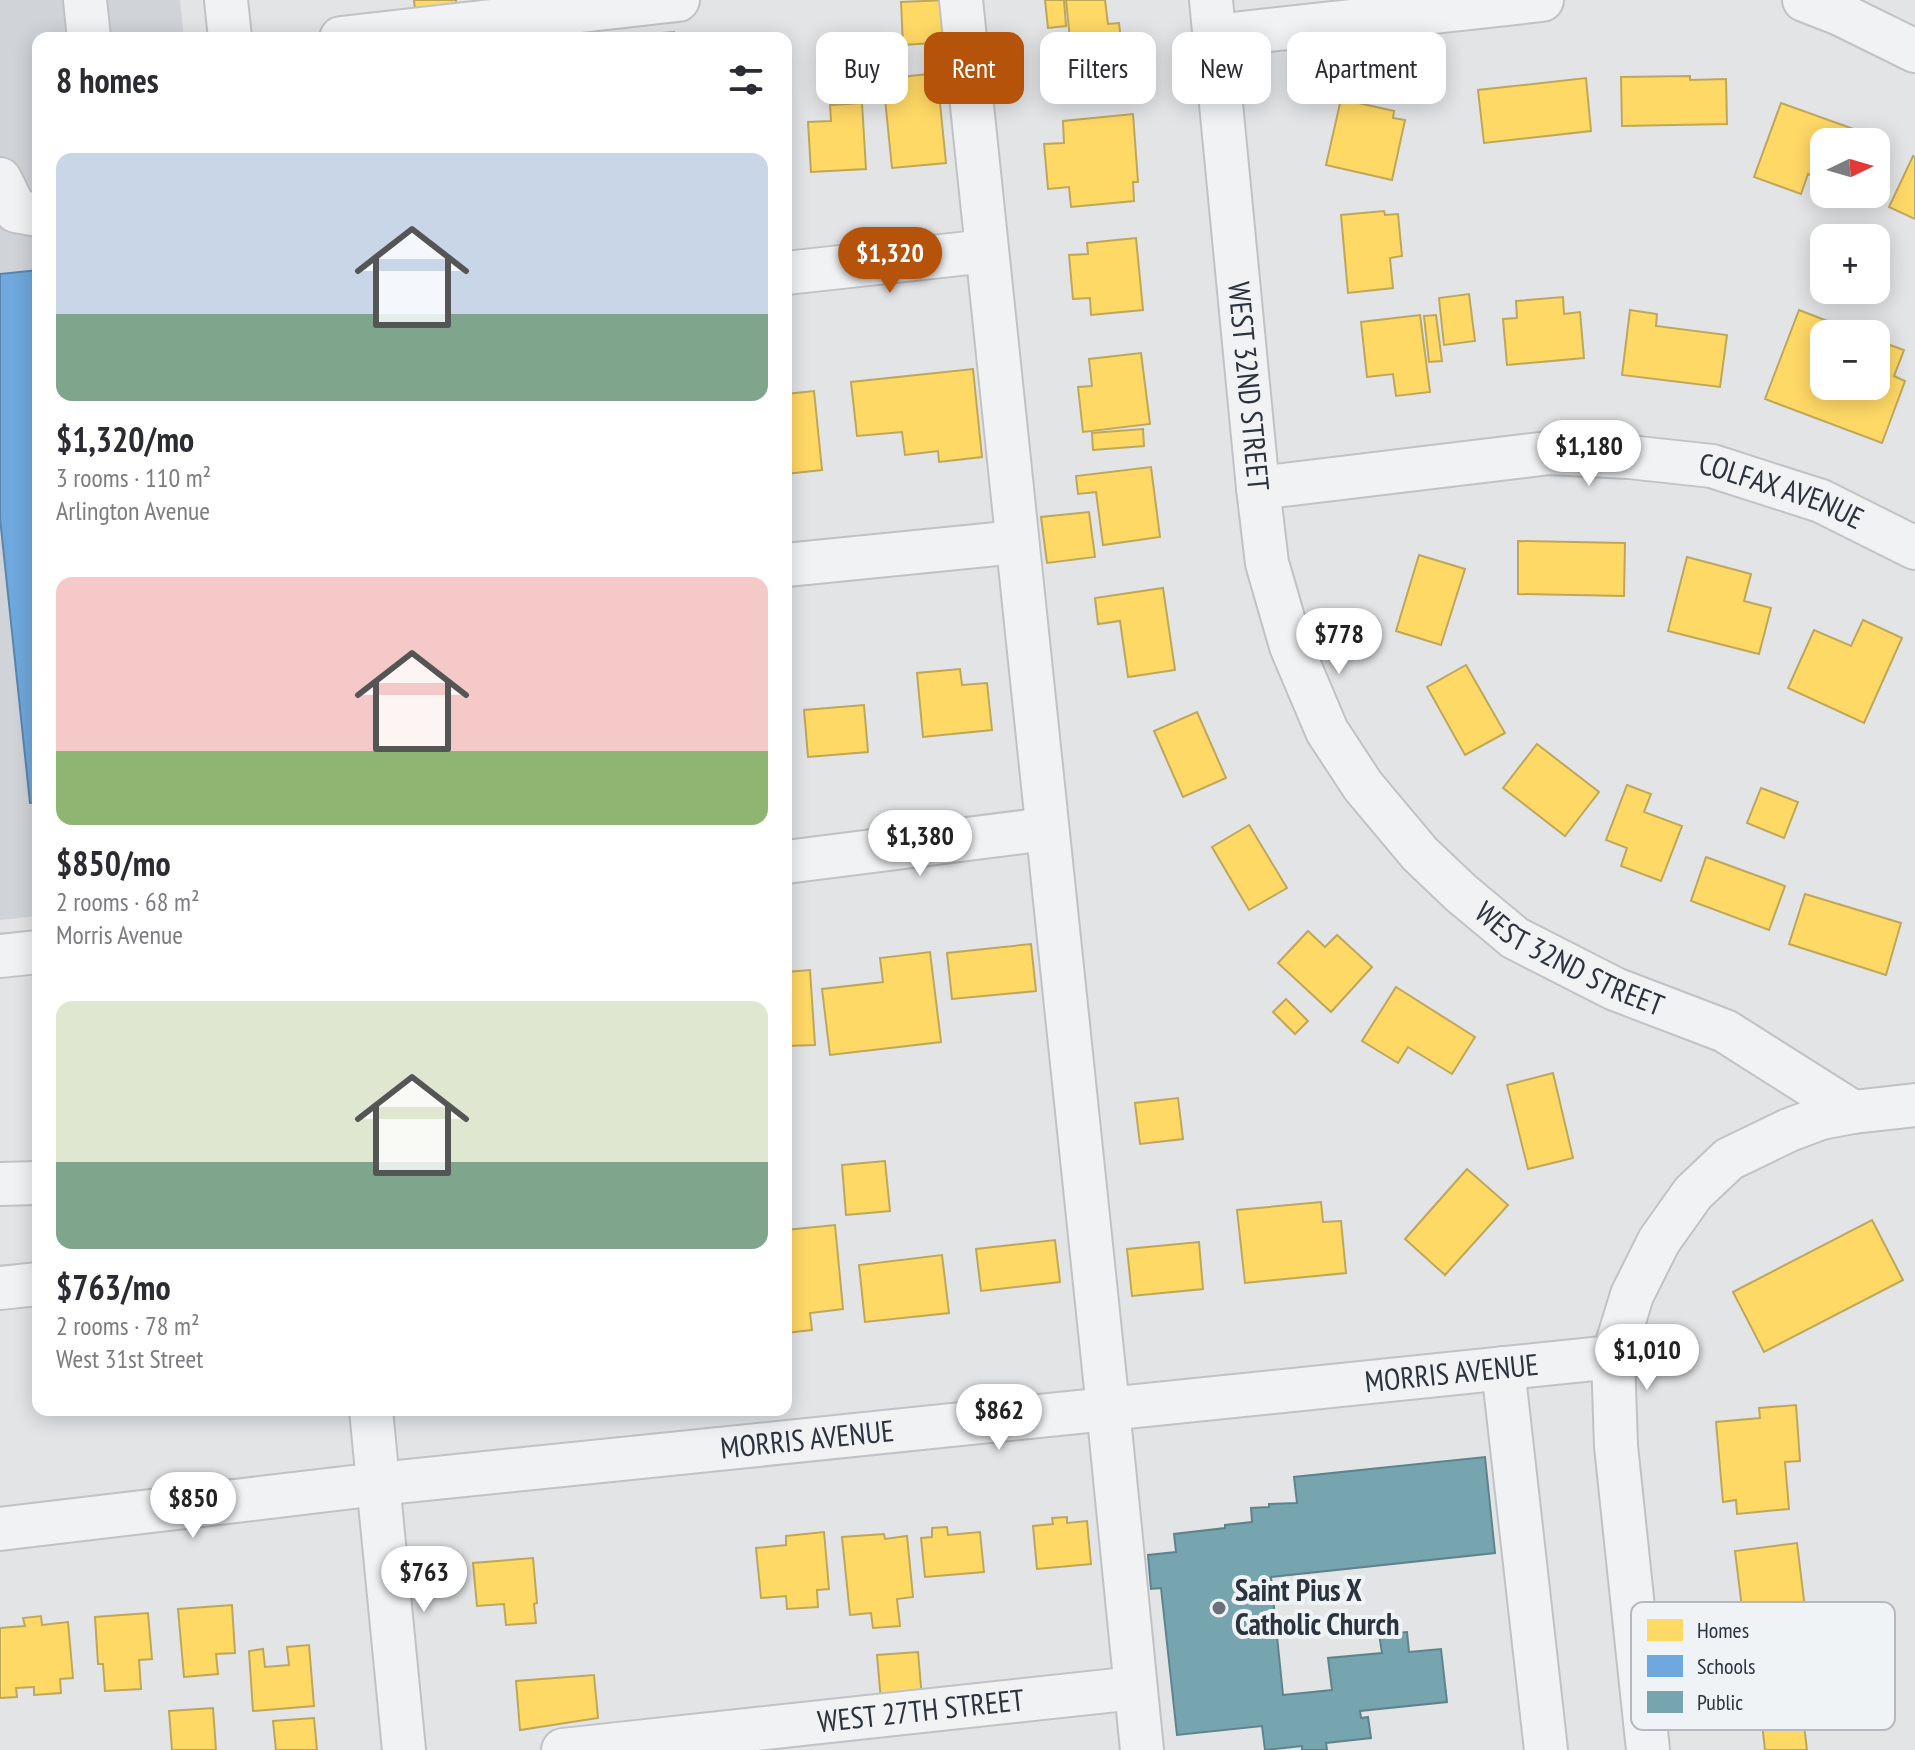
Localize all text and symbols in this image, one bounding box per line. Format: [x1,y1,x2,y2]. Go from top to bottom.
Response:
chip: Buy [816,32,908,104]
chip: Rent [924,32,1024,104]
chip: Filters [1040,32,1156,104]
chip: New [1172,32,1271,104]
chip: Apartment [1287,32,1446,104]
text: 8 homes [56,58,159,102]
icon: filters [724,58,768,102]
north arrow [1810,128,1890,208]
map controls [1810,128,1890,400]
icon: home [340,205,484,349]
button: + [1810,224,1890,304]
pin: $1,320 [825,227,955,295]
text: $1,320 [856,236,924,269]
street label: WEST 32ND STREET [1220,280,1279,492]
button: − [1810,320,1890,400]
text: $1,320/mo [56,417,194,461]
pin: $1,180 [1524,420,1654,488]
text: $1,180 [1555,429,1623,462]
street label: COLFAX AVENUE [1697,444,1871,537]
text: 3 rooms · 110 m² [56,461,211,494]
text: Arlington Avenue [56,494,210,527]
pin: $778 [1292,608,1386,676]
text: $778 [1314,617,1364,650]
icon: home [340,629,484,773]
pin: $1,380 [855,810,985,878]
text: $1,380 [886,819,954,852]
text: $850/mo [56,841,171,885]
text: 2 rooms · 68 m² [56,885,200,918]
street label: WEST 32ND STREET [1468,892,1670,1024]
text: Morris Avenue [56,918,183,951]
icon: home [340,1053,484,1197]
text: $763/mo [56,1265,171,1309]
text: 2 rooms · 78 m² [56,1309,200,1342]
pin: $1,010 [1582,1324,1712,1392]
text: $1,010 [1613,1333,1681,1366]
text: West 31st Street [56,1342,203,1375]
street label: MORRIS AVENUE [1363,1344,1540,1400]
pin: $862 [952,1384,1046,1452]
text: $862 [974,1393,1024,1426]
street label: MORRIS AVENUE [718,1410,896,1467]
pin: $850 [146,1472,240,1540]
text: $850 [168,1481,218,1514]
pin: $763 [377,1546,471,1614]
text: $763 [399,1555,449,1588]
place label: Saint Pius X Catholic Church [1235,1570,1399,1643]
marker: Saint Pius X Catholic Church [1210,1599,1228,1617]
legend [1631,1602,1895,1730]
text: Homes [1697,1616,1749,1644]
text: Schools [1697,1652,1756,1680]
street label: WEST 27TH STREET [816,1679,1026,1740]
text: Public [1697,1688,1743,1716]

